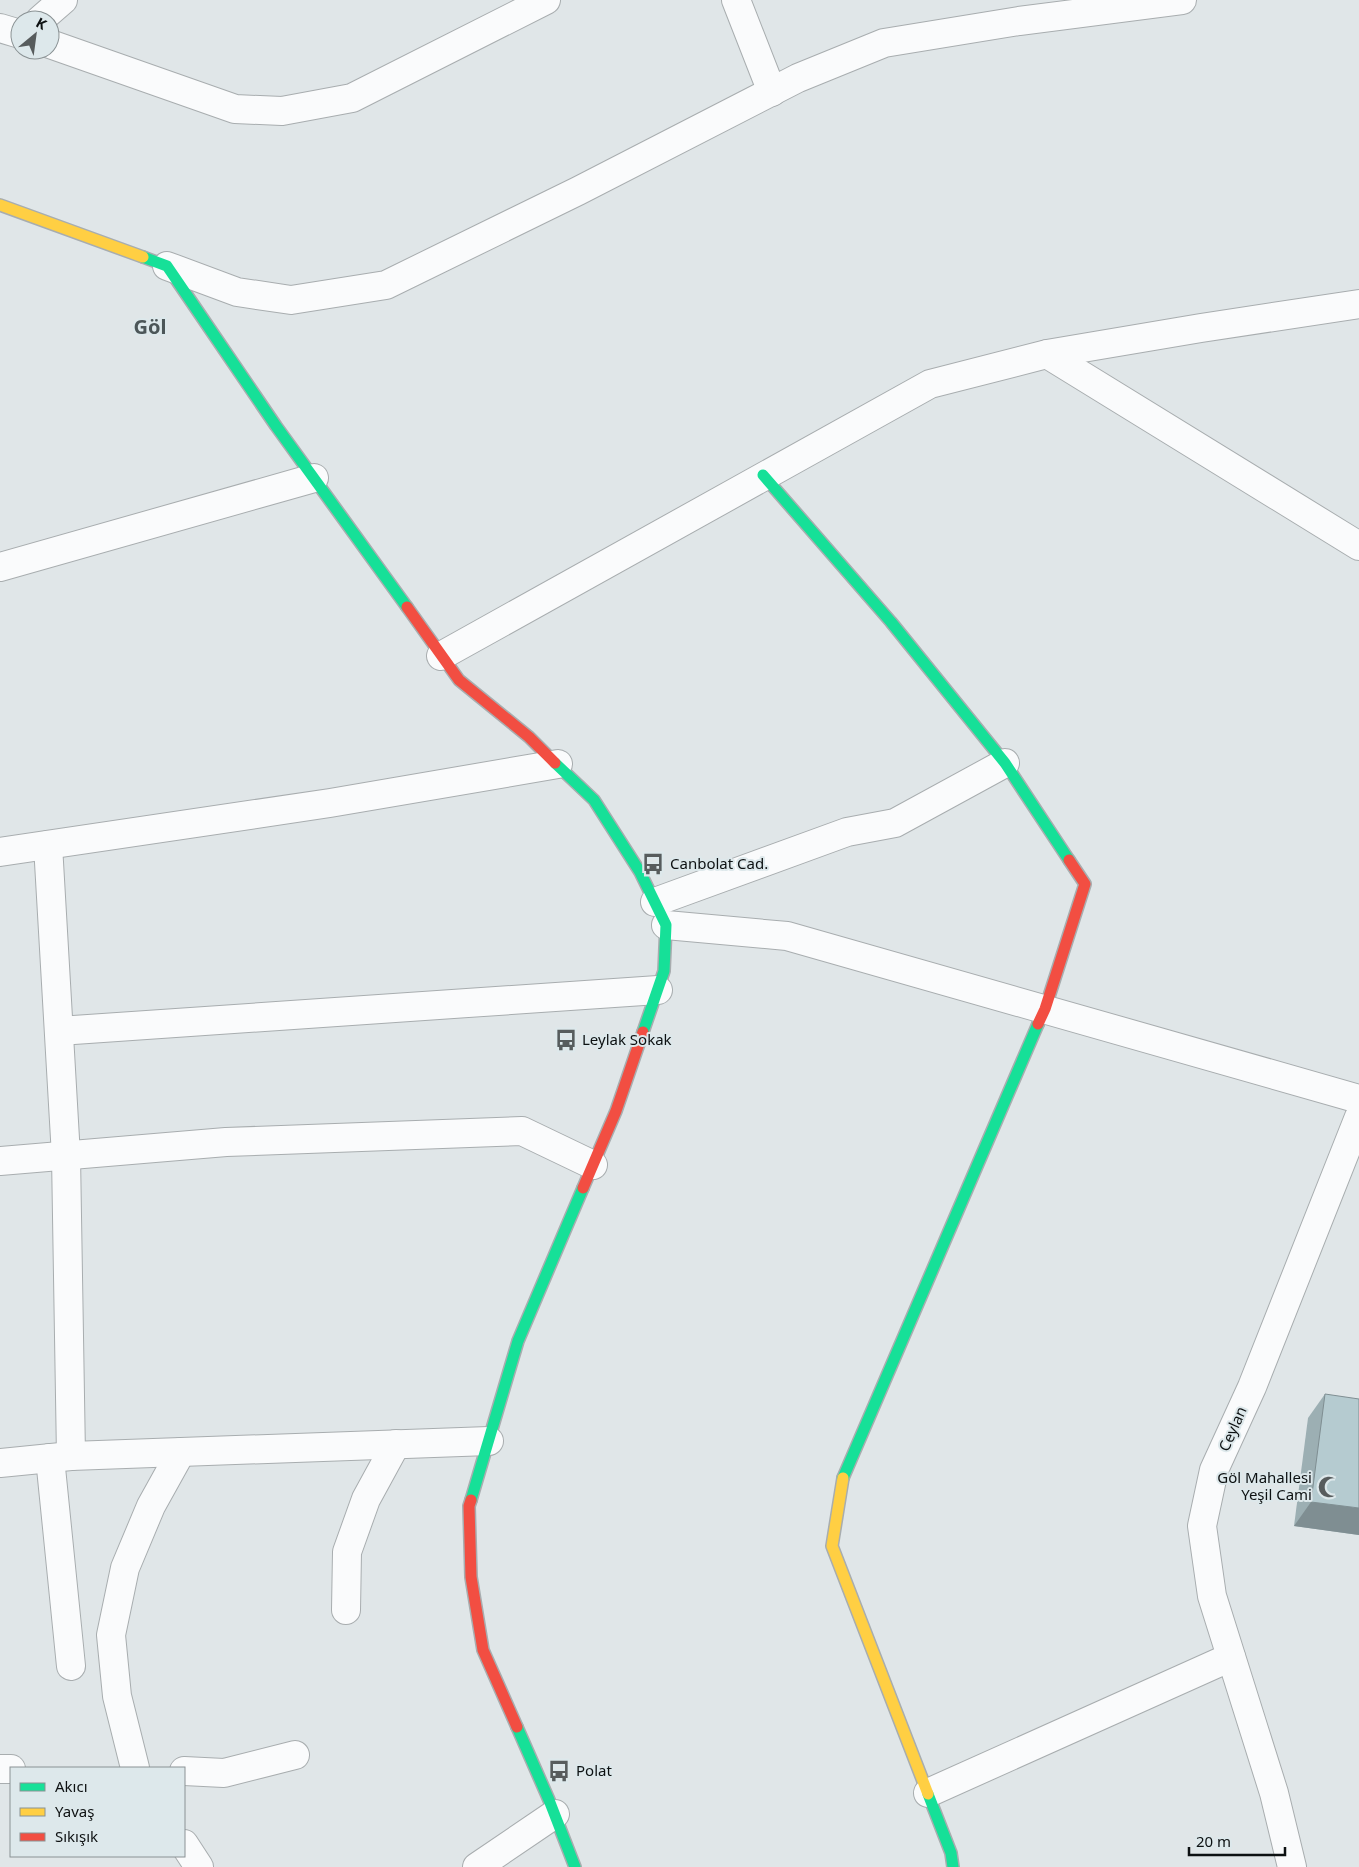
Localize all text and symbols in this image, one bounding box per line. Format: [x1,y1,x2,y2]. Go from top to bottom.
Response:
north arrow [10,10,60,60]
text: K [33,13,51,34]
district label: Göl [134,313,166,340]
bus stop icon: Canbolat Cad. [640,851,666,877]
place label: Canbolat Cad. [670,853,768,873]
bus stop icon: Leylak Sokak [553,1027,579,1053]
place label: Leylak Sokak [582,1029,672,1049]
street label: Ceylan [1213,1403,1251,1454]
place label: Göl Mahallesi Yeşil Cami [1217,1467,1312,1504]
mosque icon: Göl Mahallesi Yeşil Cami [1316,1474,1342,1500]
bus stop icon: Polat [546,1758,572,1784]
place label: Polat [576,1760,612,1780]
legend [10,1767,185,1857]
text: Akıcı [55,1776,88,1796]
text: Yavaş [55,1801,94,1821]
scale bar [1189,1824,1285,1856]
text: Sıkışık [55,1826,98,1846]
text: 20 m [1196,1831,1231,1851]

